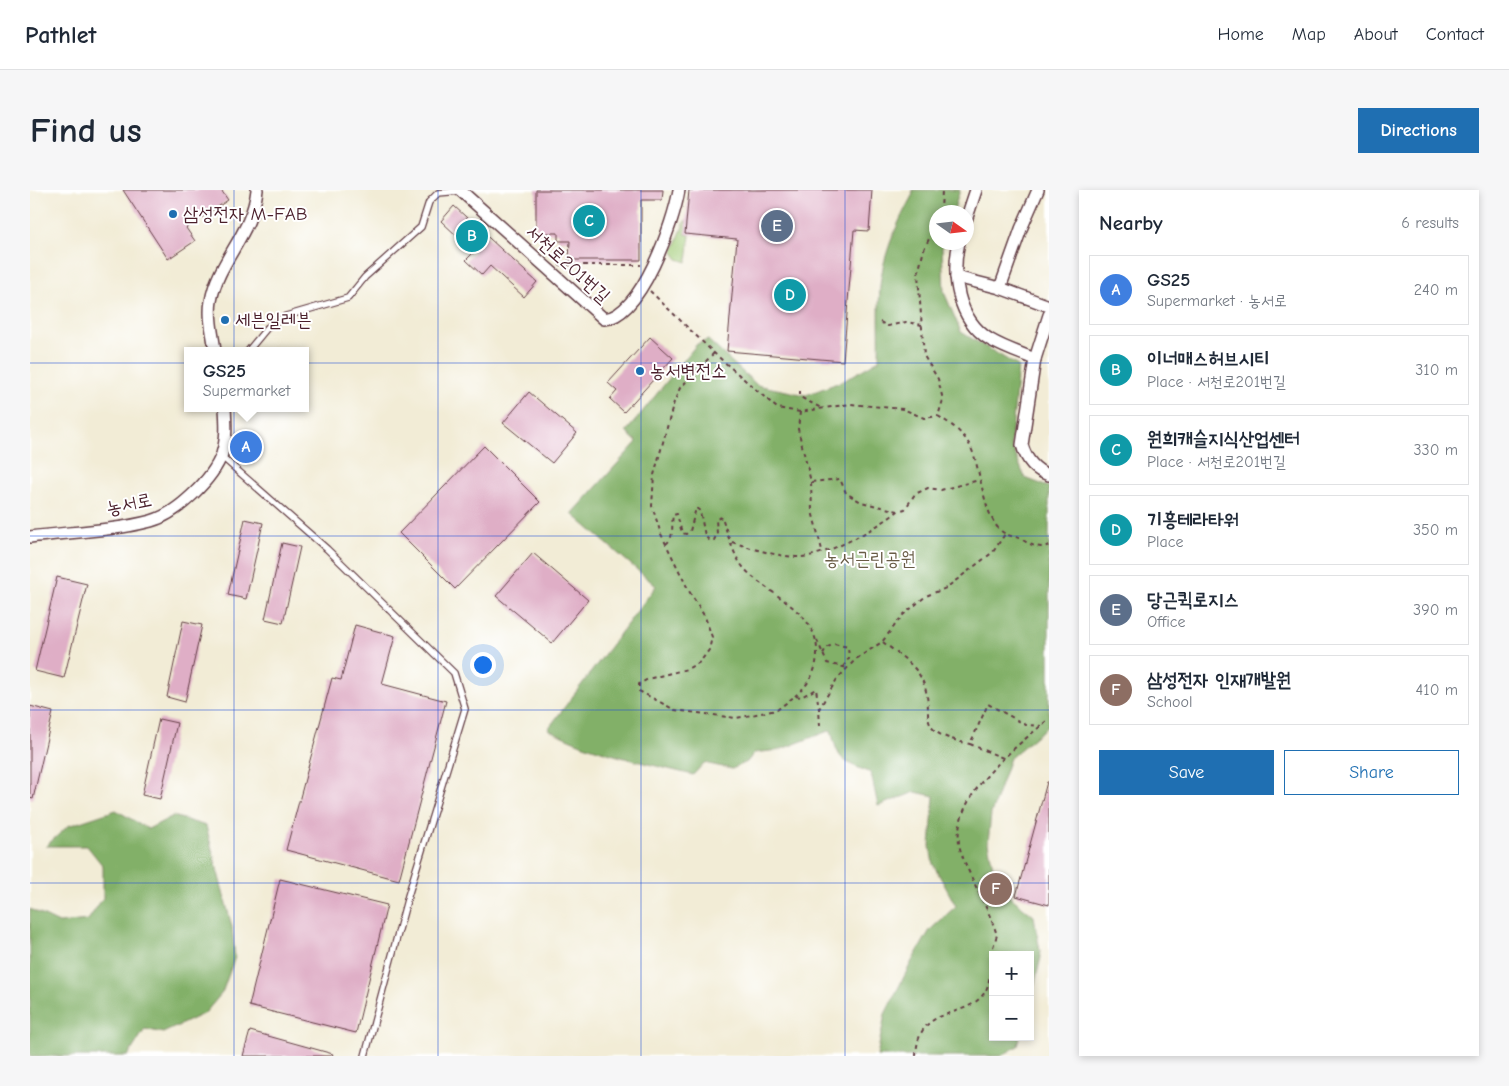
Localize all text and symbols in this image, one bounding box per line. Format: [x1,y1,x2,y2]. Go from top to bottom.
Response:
text: Pathlet [25,21,96,49]
text: Home [1217,24,1264,45]
text: Map [1292,24,1326,45]
text: About [1354,24,1398,45]
text: Contact [1426,24,1484,45]
button: Directions [1358,108,1479,153]
text: Find us [30,110,142,151]
pin: C [573,202,605,240]
place label: 삼성전자 M-FAB [183,203,308,225]
north arrow [929,205,974,250]
pin: E [761,207,793,245]
marker: 삼성전자 M-FAB [167,208,179,220]
text: Nearby [1099,211,1163,235]
text: 6 results [1401,214,1459,232]
pin: B [456,217,488,255]
street label: 서천로201번길 [521,221,615,307]
text: GS25 [1147,269,1190,291]
pin: D [774,276,806,314]
text: A [1112,281,1120,299]
text: 240 m [1414,281,1458,299]
text: Supermarket · 농서로 [1147,292,1287,310]
place label: 세븐일레븐 [235,309,311,331]
marker: 세븐일레븐 [219,314,231,326]
popup [184,347,309,412]
text: 이너매스허브시티 [1147,348,1269,370]
text: GS25 [203,360,246,382]
place label: 농서변전소 [650,360,726,382]
text: B [1111,361,1121,379]
text: 310 m [1415,361,1458,379]
marker: 농서변전소 [634,365,646,377]
text: Place · 서천로201번길 [1147,373,1286,391]
text: Supermarket [203,382,290,400]
pin: A [230,428,262,466]
text: 원희캐슬지식산업센터 [1147,428,1300,450]
text: C [1111,441,1121,459]
text: 330 m [1413,441,1458,459]
text: Place · 서천로201번길 [1147,453,1286,471]
street label: 농서로 [104,488,154,520]
text: 기흥테라타워 [1147,509,1239,531]
text: D [1111,521,1121,539]
text: 350 m [1413,521,1458,539]
text: Place [1147,533,1183,551]
park label: 농서근린공원 [824,548,916,570]
text: 당근퀵로지스 [1147,589,1239,611]
text: E [1111,601,1121,619]
text: 390 m [1413,601,1458,619]
text: Office [1147,613,1186,631]
your location [470,652,496,678]
text: 삼성전자 인재개발원 [1147,669,1291,691]
text: F [1111,681,1121,699]
text: 410 m [1416,681,1458,699]
text: School [1147,693,1193,711]
button: Save [1099,750,1274,795]
button: Share [1284,750,1459,795]
pin: F [980,870,1012,908]
map controls [989,951,1034,1041]
button: + [989,951,1034,996]
button: − [989,996,1034,1041]

